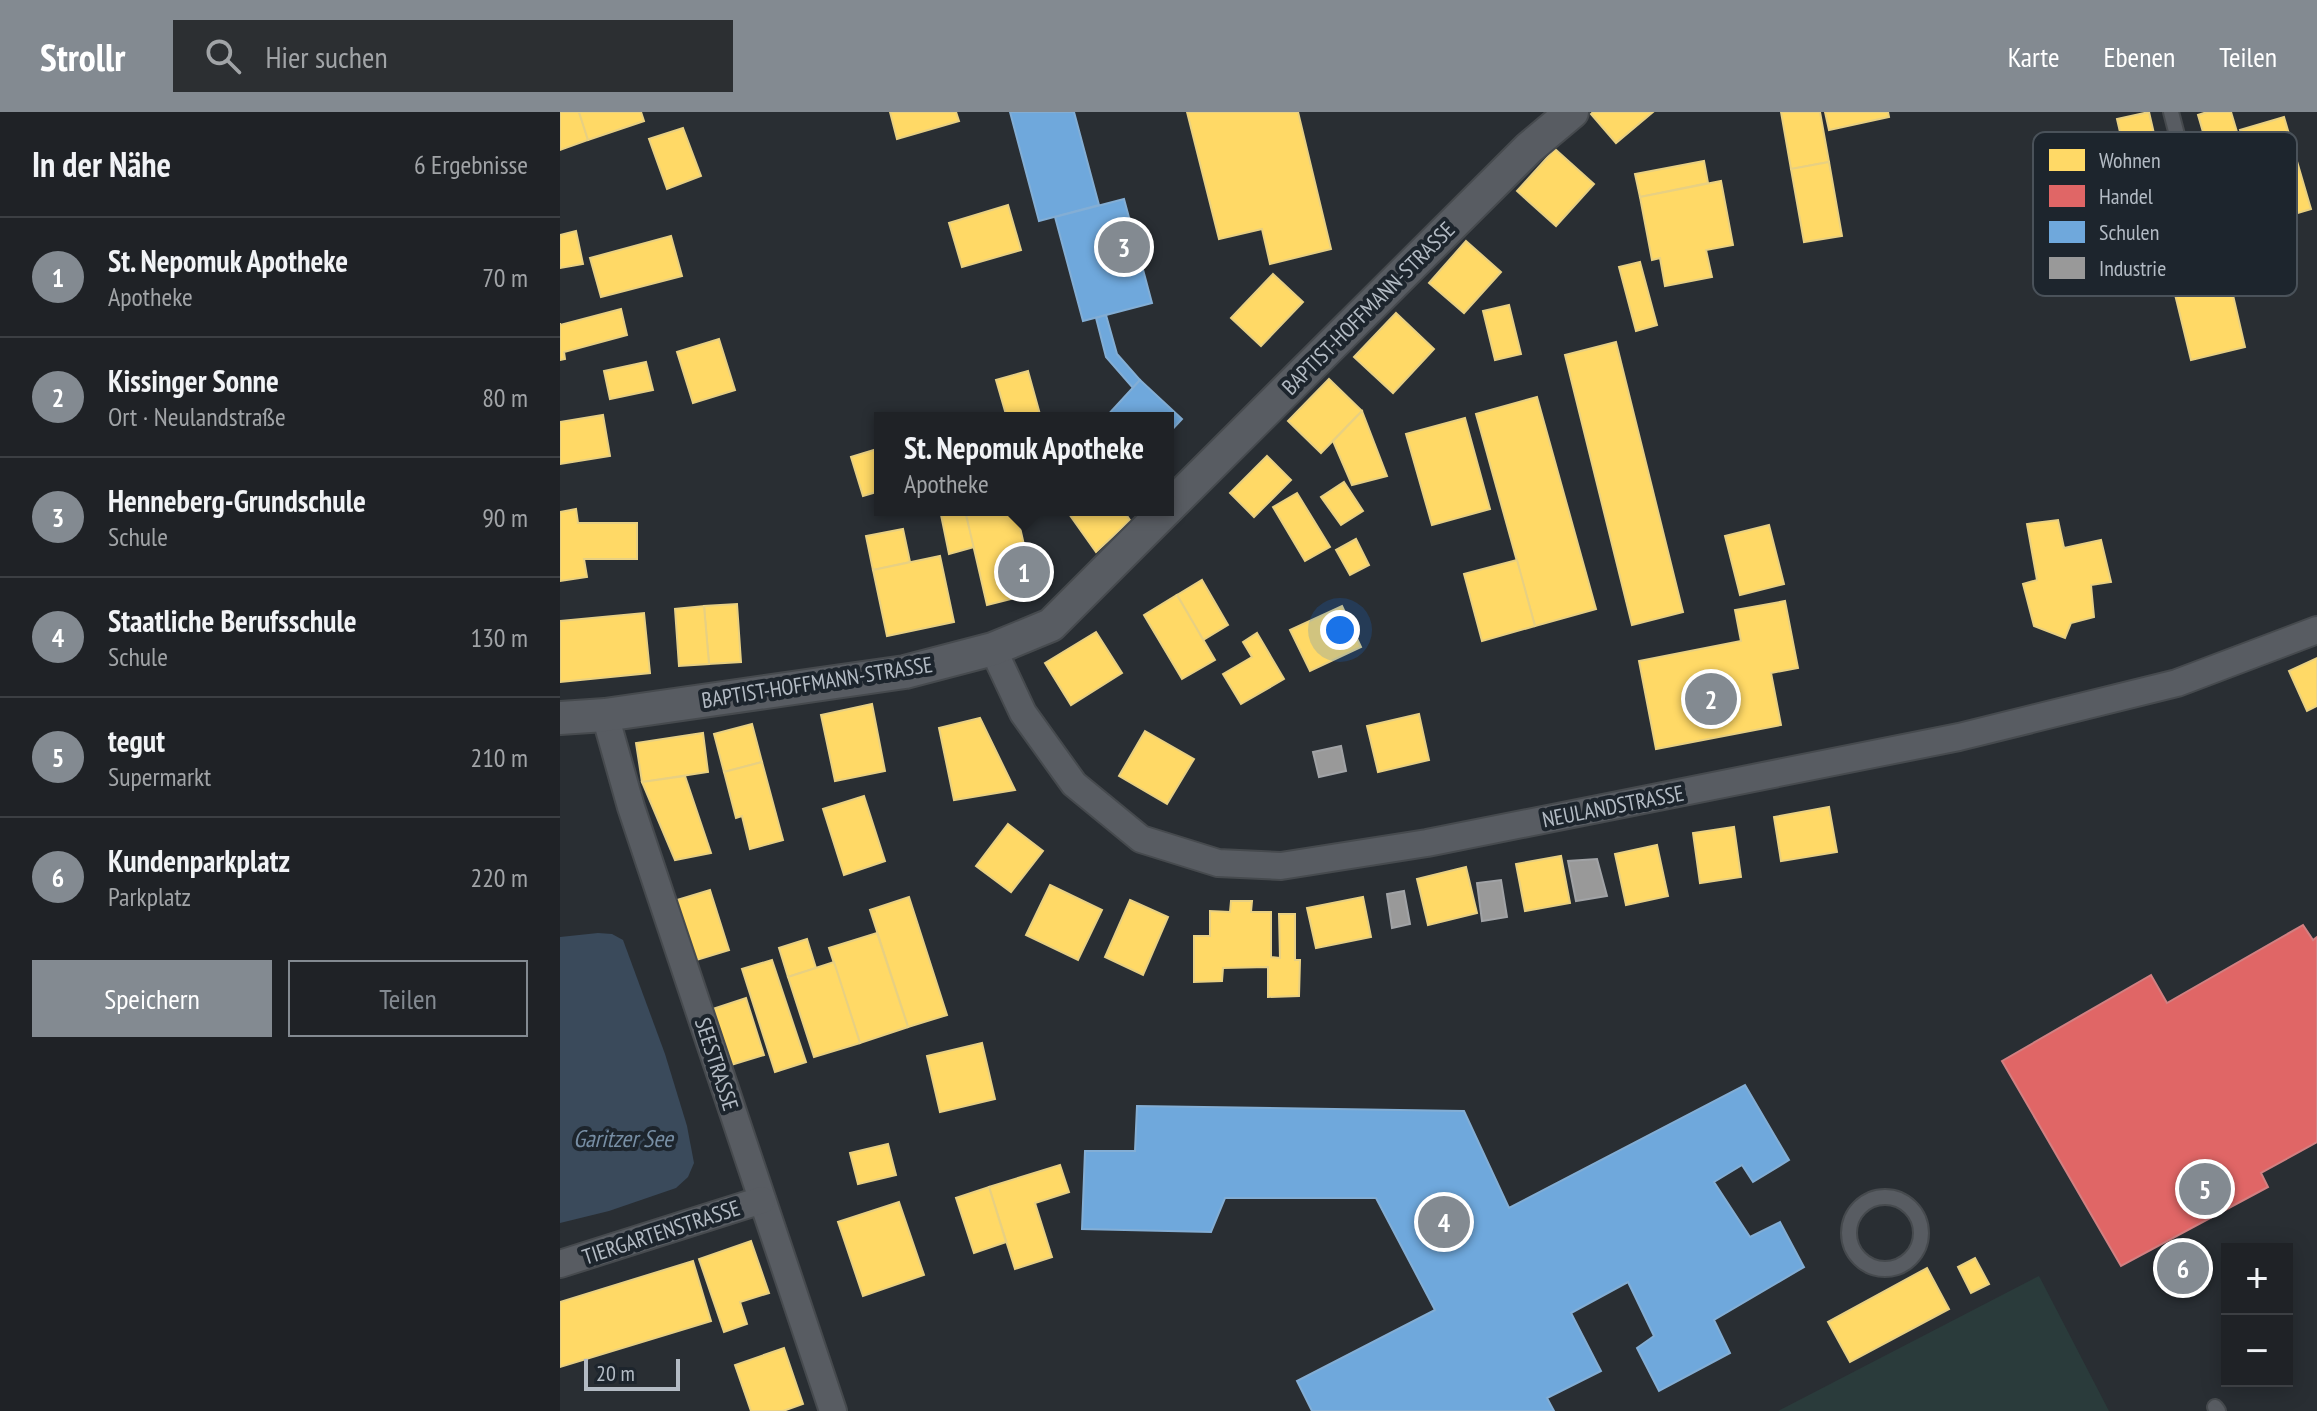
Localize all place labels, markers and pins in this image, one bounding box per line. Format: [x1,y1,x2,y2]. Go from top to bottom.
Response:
pin: 3 [1098,217,1150,277]
pin: 1 [998,542,1050,602]
pin: 2 [1685,669,1737,729]
pin: 5 [2179,1159,2231,1219]
pin: 4 [1418,1192,1470,1252]
pin: 6 [2157,1238,2209,1298]

